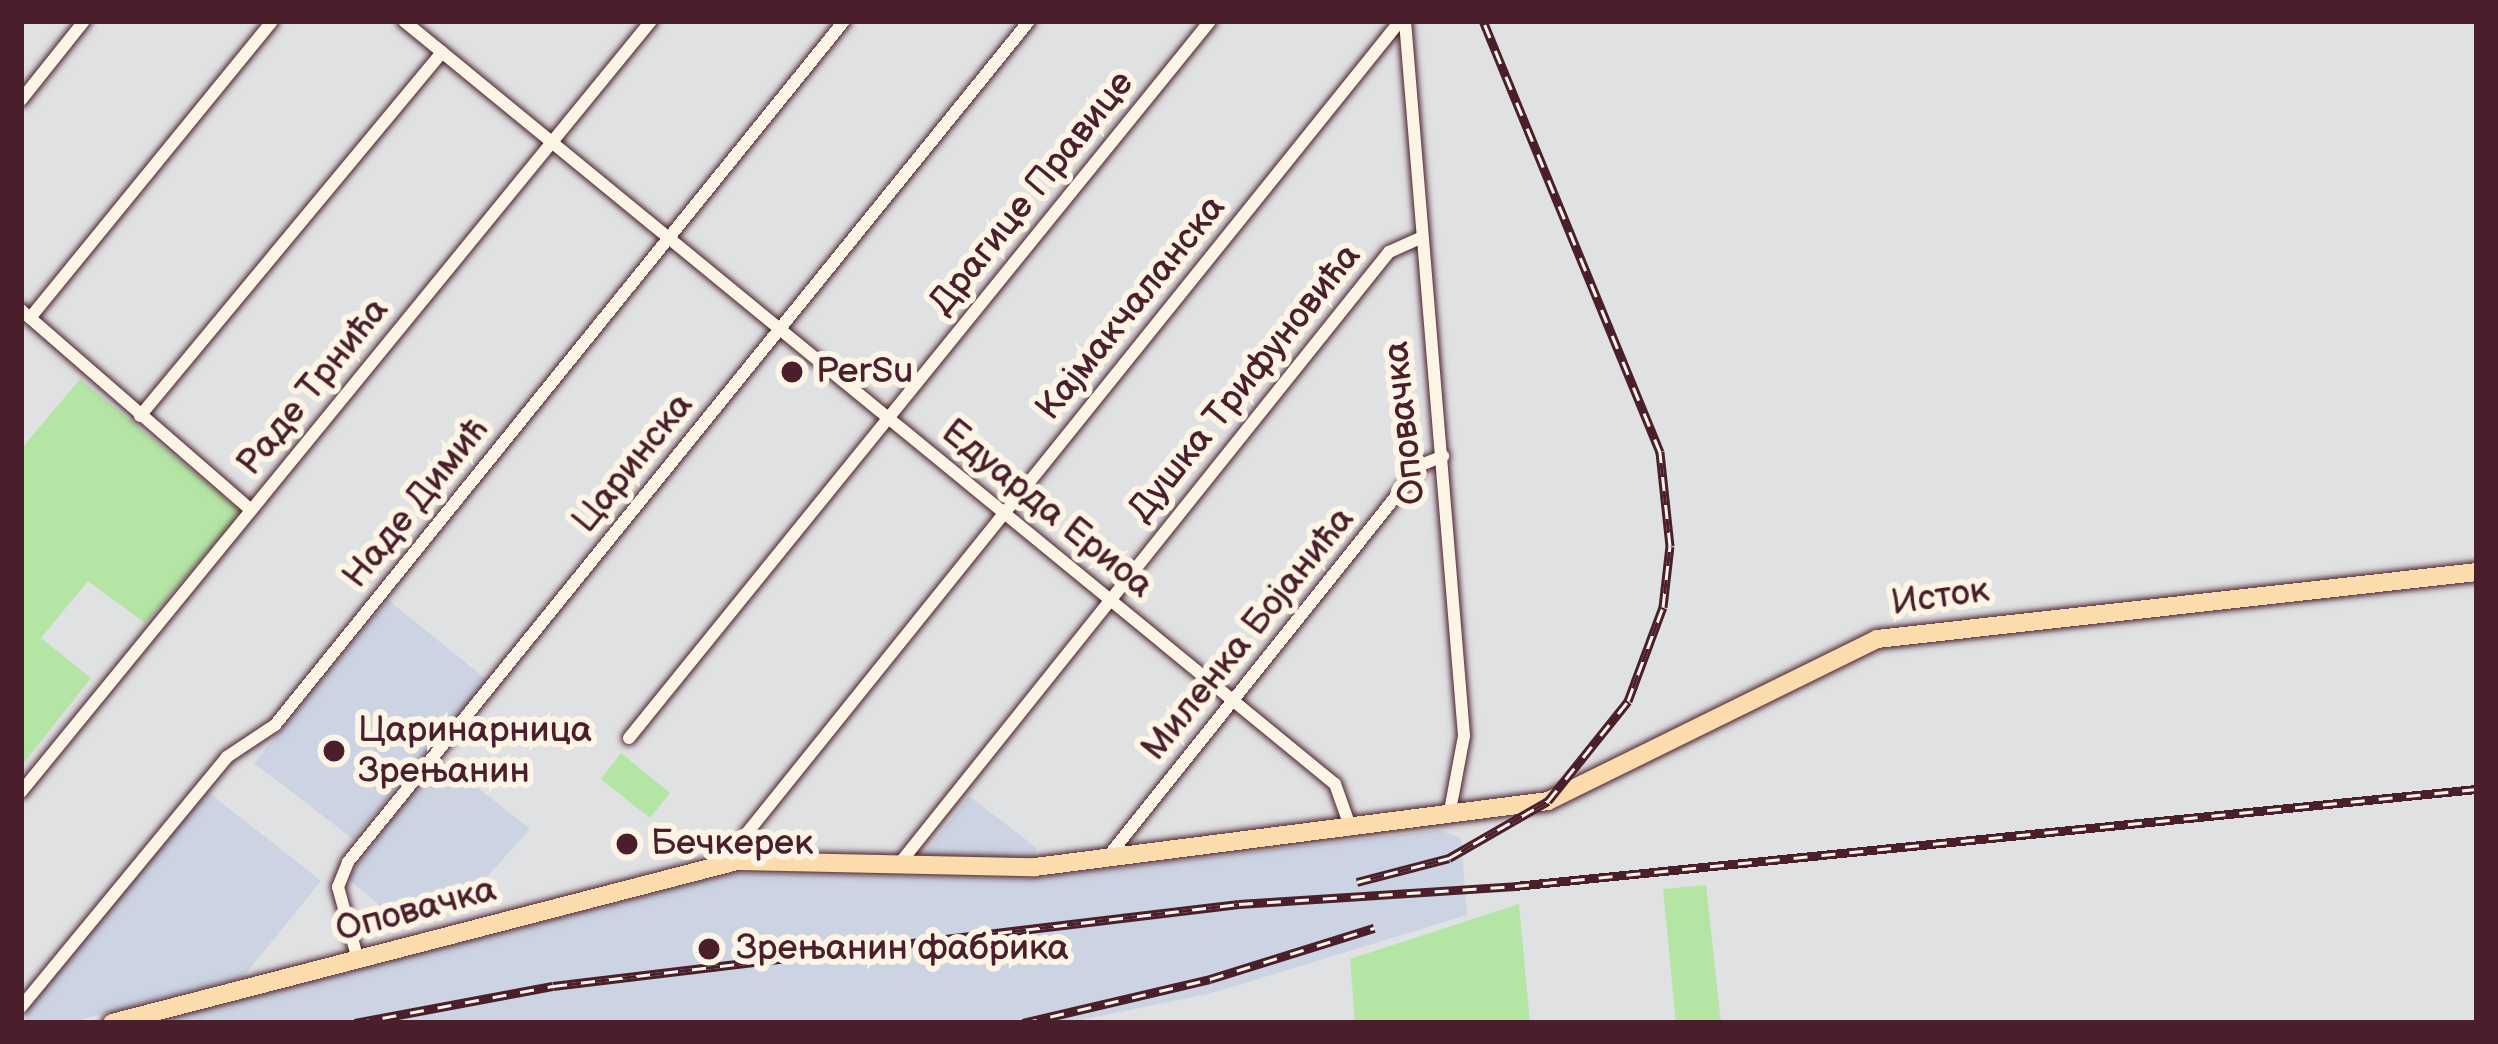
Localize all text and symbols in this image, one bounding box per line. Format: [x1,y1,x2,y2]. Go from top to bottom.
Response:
street label: Драгице Правице [921,62,1143,324]
street label: Кајмакчаланска [1027,187,1235,429]
street label: Душка Трифуновића [1120,235,1370,531]
street label: Раде Трнића [228,289,398,485]
street label: Оповачка [1375,339,1435,507]
place label: PerSu [816,350,913,394]
marker: PerSu [779,359,805,385]
street label: Царинска [564,384,702,542]
street label: Наде Димић [334,409,498,597]
street label: Едуарда Ериоа [933,411,1161,607]
street label: Миленка Бојанића [1133,499,1363,769]
street label: Исток [1888,569,1992,625]
place label: Царинарница Зрењанин [358,708,592,793]
marker: Царинарница Зрењанин [321,738,347,764]
place label: Бечкерек [651,822,813,866]
marker: Бечкерек [614,831,640,857]
street label: Оповачка [331,868,501,952]
place label: Зрењанин фабрика [736,927,1069,971]
marker: Зрењанин фабрика [693,933,725,965]

